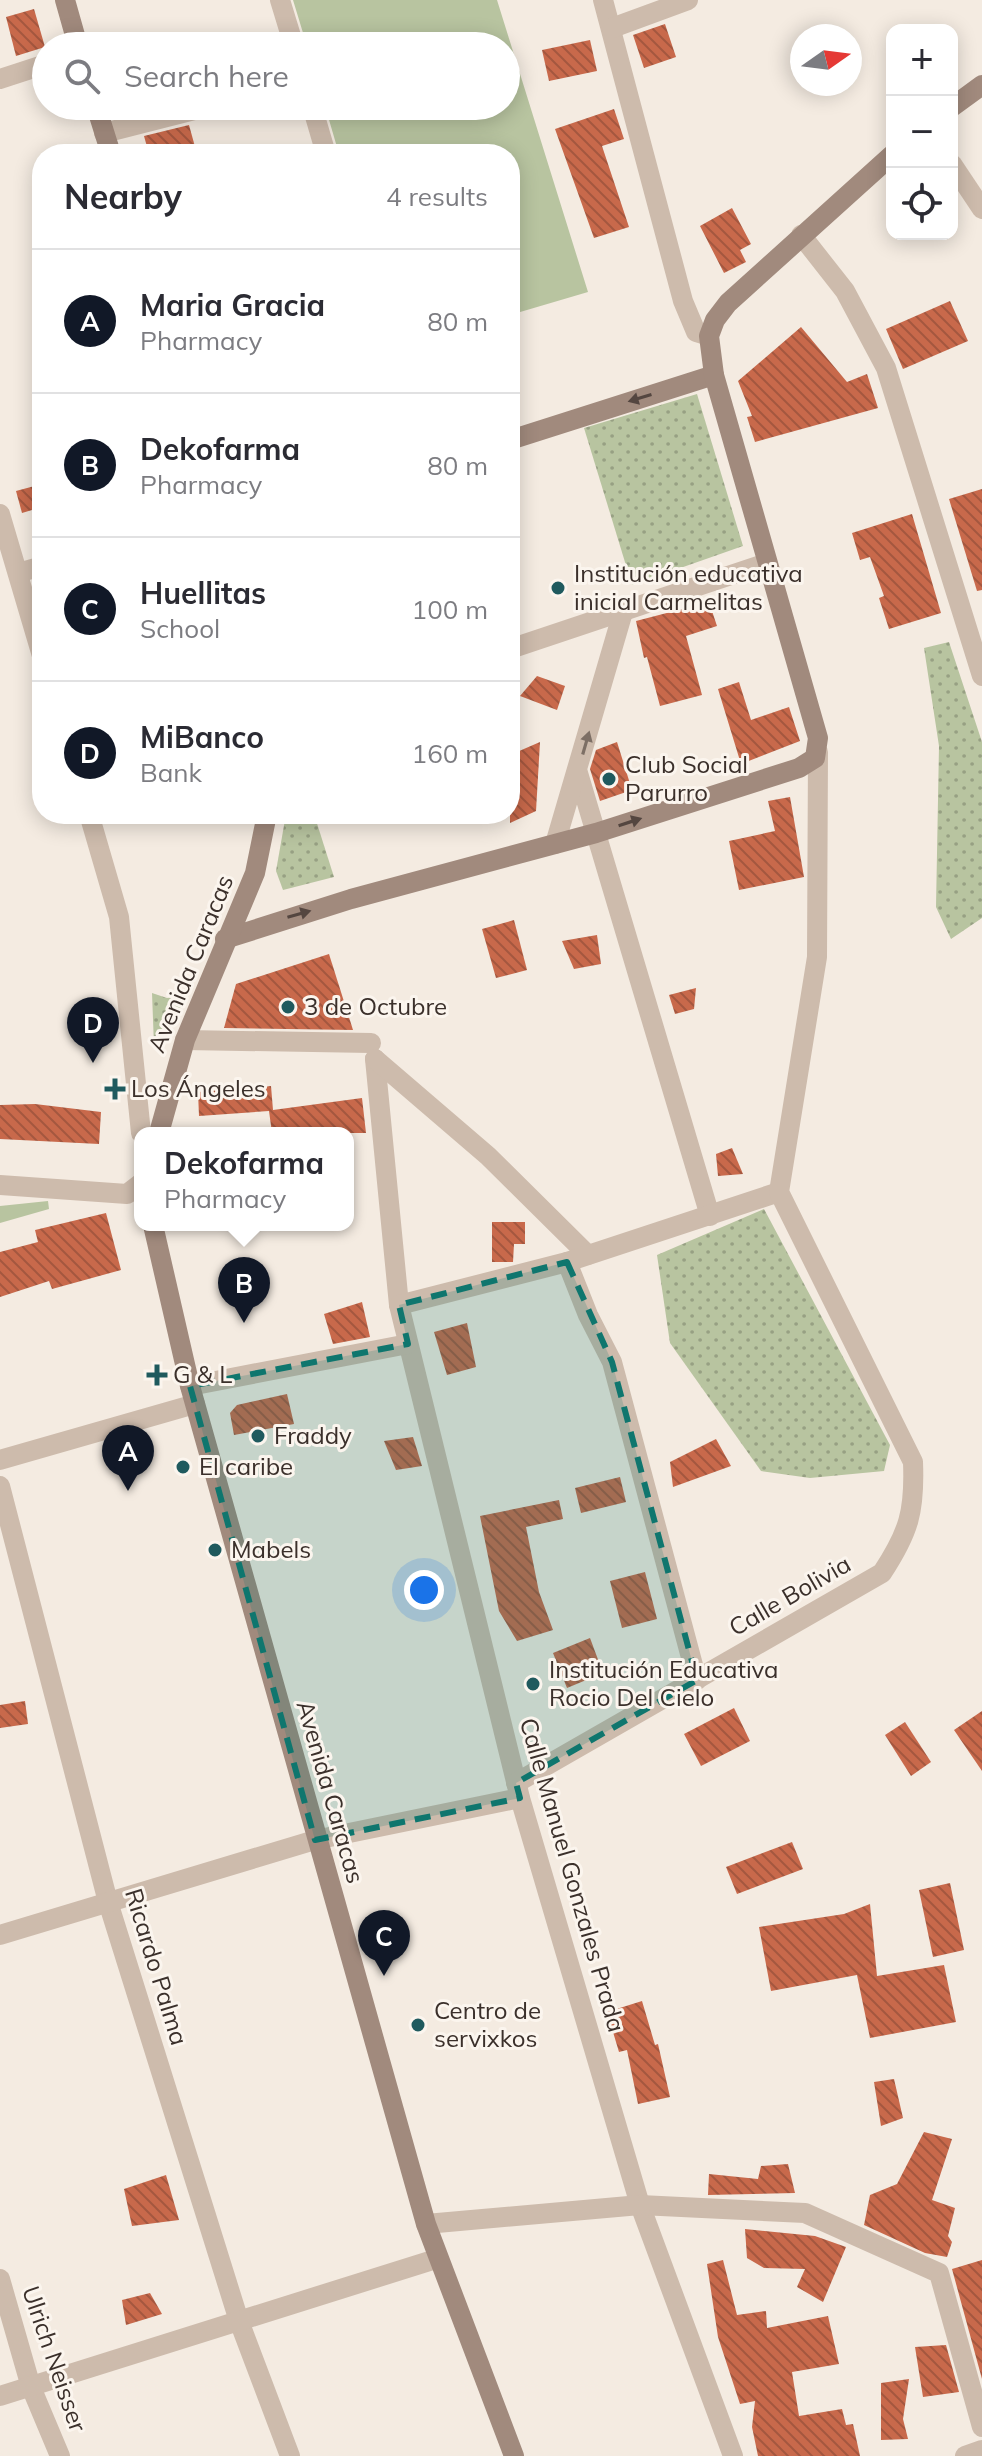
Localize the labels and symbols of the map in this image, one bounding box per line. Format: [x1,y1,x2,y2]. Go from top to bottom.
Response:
north arrow [790,24,862,96]
one-way arrow [627,392,651,405]
place label: Institución educativa inicial Carmelitas [574,558,803,616]
marker: Institución educativa inicial Carmelitas [549,579,567,597]
one-way arrow [580,730,593,754]
place label: Club Social Parurro [625,749,748,807]
marker: Club Social Parurro [600,770,618,788]
one-way arrow [619,815,643,828]
street label: Avenida Caracas [141,870,239,1057]
one-way arrow [288,907,312,920]
place label: 3 de Octubre [304,991,447,1021]
pin: D [67,997,119,1063]
marker: 3 de Octubre [279,998,297,1016]
place label: Los Ángeles [131,1073,266,1103]
marker: Los Ángeles [106,1080,124,1098]
pin: B [218,1257,270,1323]
place label: G & L [173,1359,232,1389]
marker: G & L [148,1366,166,1384]
place label: Fraddy [274,1420,352,1450]
pin: A [102,1425,154,1491]
marker: Fraddy [249,1427,267,1445]
place label: El caribe [199,1451,293,1481]
marker: El caribe [174,1458,192,1476]
place label: Mabels [231,1534,311,1564]
marker: Mabels [206,1541,224,1559]
street label: Calle Bolivia [723,1548,856,1642]
your location [404,1570,444,1610]
place label: Institución Educativa Rocio Del Cielo [549,1654,779,1712]
marker: Institución Educativa Rocio Del Cielo [524,1675,542,1693]
street label: Avenida Caracas [290,1697,371,1887]
street label: Calle Manuel Gonzales Prada [514,1714,632,2035]
street label: Ricardo Palma [119,1885,195,2049]
pin: C [358,1910,410,1976]
place label: Centro de servixkos [434,1995,541,2053]
marker: Centro de servixkos [409,2016,427,2034]
street label: Ulrich Neisser [16,2282,94,2436]

